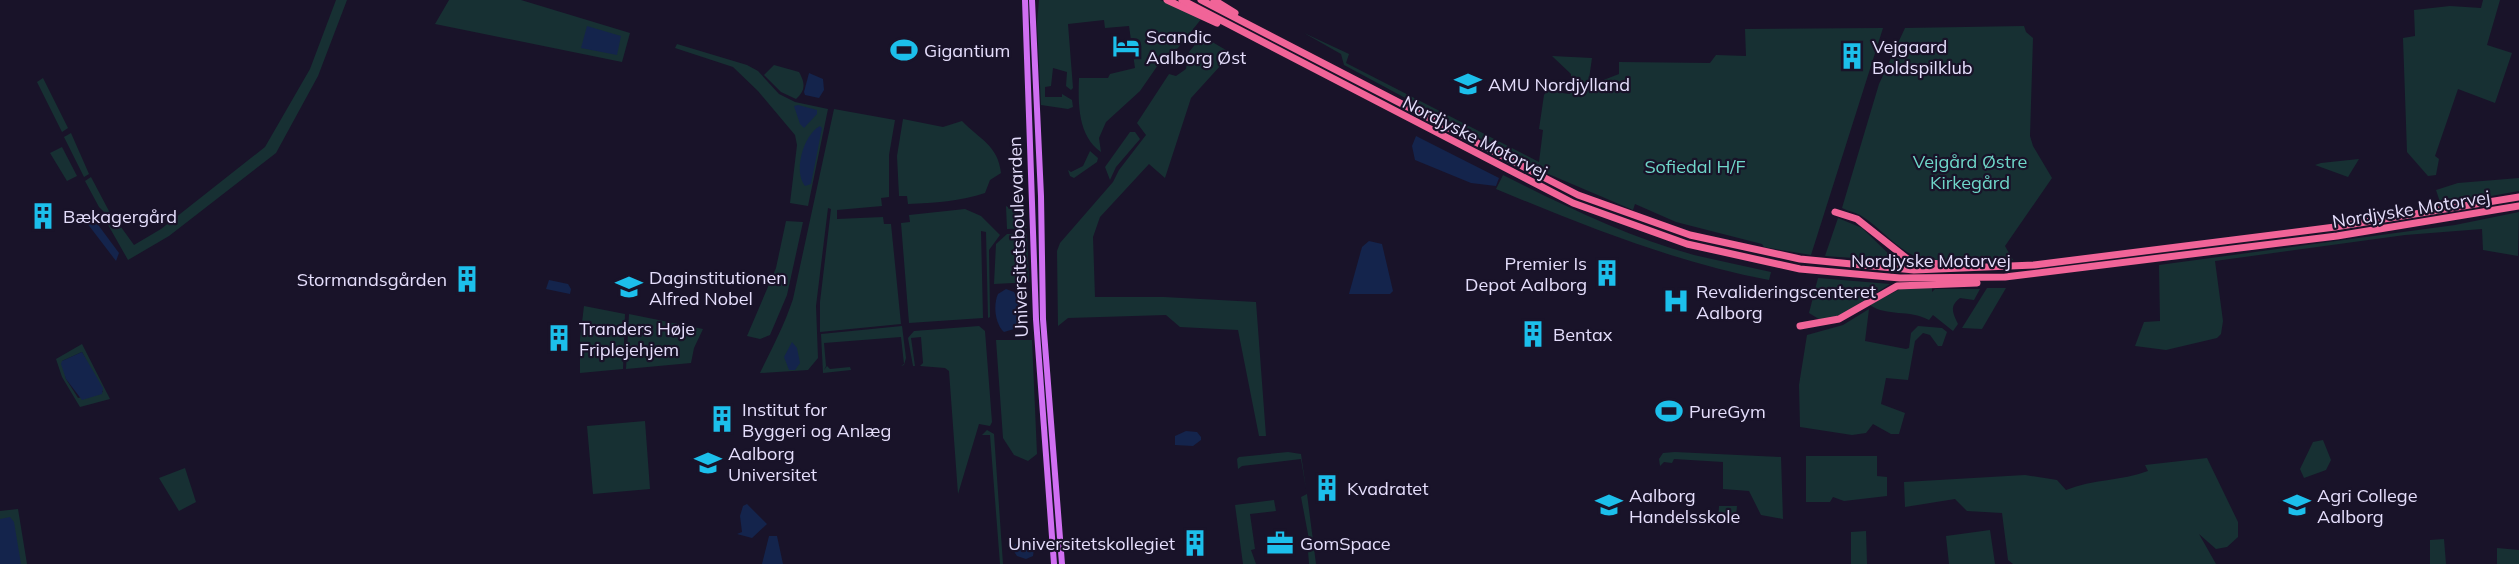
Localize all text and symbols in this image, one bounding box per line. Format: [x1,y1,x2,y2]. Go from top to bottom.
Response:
place label: Scandic Aalborg Øst [1146,25,1246,69]
hotel icon: Scandic Aalborg Øst [1111,31,1141,61]
sports icon: Gigantium [889,35,919,65]
place label: Vejgaard Boldspilklub [1872,35,1973,79]
place label: Gigantium [924,39,1010,62]
building icon: Vejgaard Boldspilklub [1837,41,1867,71]
school or university icon: AMU Nordjylland [1453,69,1483,99]
place label: AMU Nordjylland [1488,73,1630,96]
street label: Nordjyske Motorvej [1399,90,1551,184]
street label: Universitetsboulevarden [1003,136,1033,338]
park label: Vejgård Østre Kirkegård [1913,150,2027,194]
park label: Sofiedal H/F [1644,155,1746,178]
street label: Nordjyske Motorvej [2330,185,2492,233]
building icon: Bækagergård [28,201,58,231]
place label: Bækagergård [63,205,177,228]
street label: Nordjyske Motorvej [1851,249,2011,272]
place label: Premier Is Depot Aalborg [1465,252,1587,296]
building icon: Premier Is Depot Aalborg [1592,258,1622,288]
building icon: Stormandsgården [452,264,482,294]
place label: Daginstitutionen Alfred Nobel [649,266,787,310]
place label: Stormandsgården [297,268,447,291]
school or university icon: Daginstitutionen Alfred Nobel [614,272,644,302]
place label: Revalideringscenteret Aalborg [1696,280,1876,324]
hospital icon: Revalideringscenteret Aalborg [1661,286,1691,316]
place label: Tranders Høje Friplejehjem [579,317,695,361]
building icon: Bentax [1518,319,1548,349]
building icon: Tranders Høje Friplejehjem [544,323,574,353]
place label: Bentax [1553,323,1613,346]
sports icon: PureGym [1654,396,1684,426]
place label: Institut for Byggeri og Anlæg [742,398,891,442]
place label: PureGym [1689,400,1766,423]
building icon: Institut for Byggeri og Anlæg [707,404,737,434]
place label: Aalborg Universitet [728,442,817,486]
school or university icon: Aalborg Universitet [693,448,723,478]
building icon: Kvadratet [1312,473,1342,503]
place label: Kvadratet [1347,477,1428,500]
place label: Aalborg Handelsskole [1629,484,1740,528]
place label: Agri College Aalborg [2317,484,2417,528]
school or university icon: Aalborg Handelsskole [1594,490,1624,520]
school or university icon: Agri College Aalborg [2282,490,2312,520]
building icon: Universitetskollegiet [1180,528,1210,558]
office icon: GomSpace [1265,528,1295,558]
place label: Universitetskollegiet [1008,532,1175,555]
place label: GomSpace [1300,532,1391,555]

